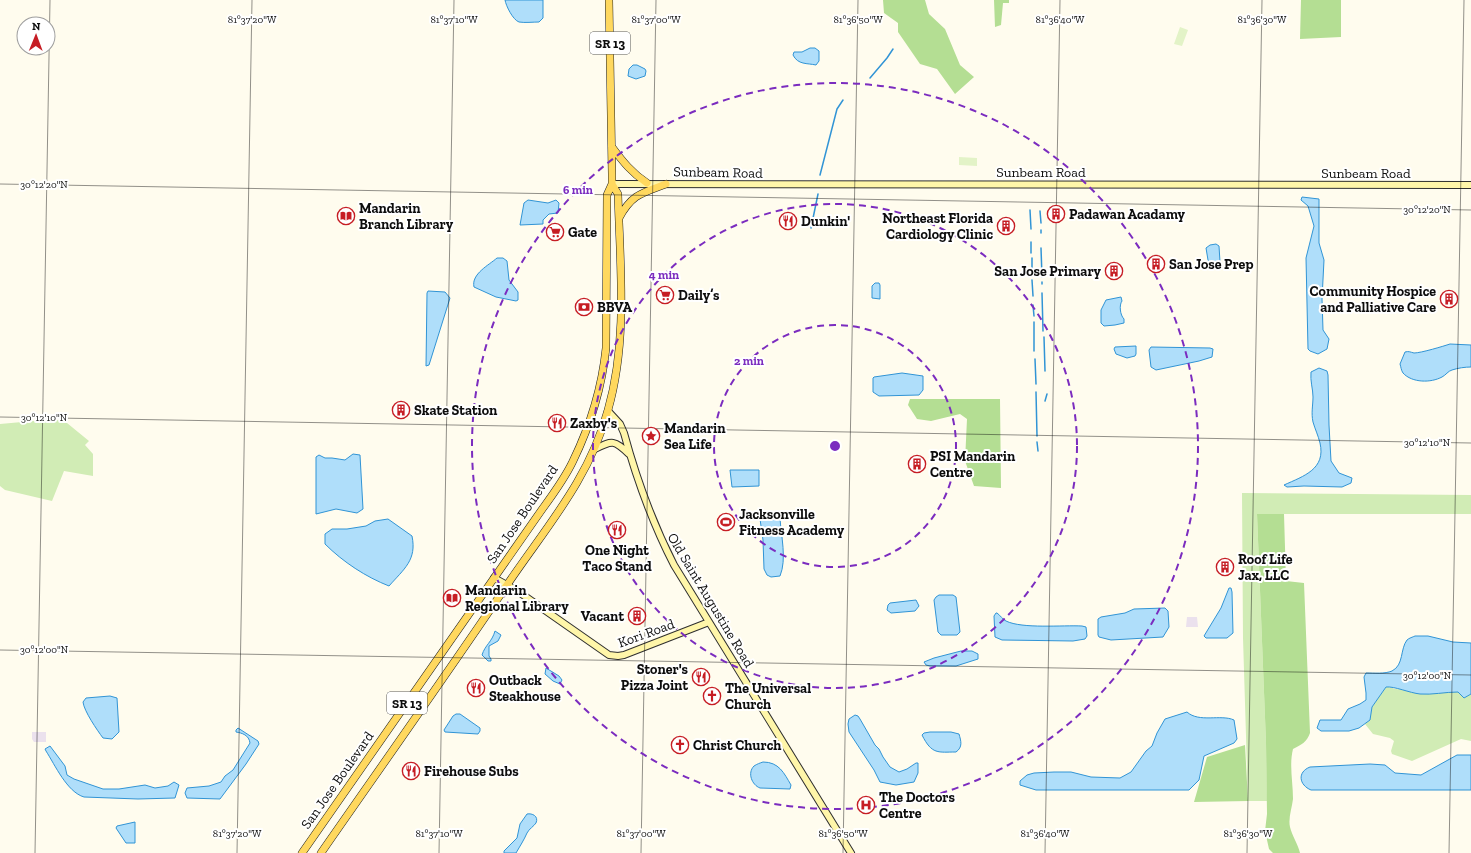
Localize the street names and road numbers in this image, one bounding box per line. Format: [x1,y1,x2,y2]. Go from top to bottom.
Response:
road number: SR 13 [590,32,630,54]
street label: Sunbeam Road [673,163,763,182]
street label: Sunbeam Road [996,164,1086,181]
street label: Sunbeam Road [1321,165,1411,182]
street label: San Jose Boulevard [483,461,562,567]
street label: Old Saint Augustine Road [664,530,758,671]
street label: Kori Road [616,615,677,652]
road number: SR 13 [387,692,427,714]
street label: San Jose Boulevard [297,728,378,832]

